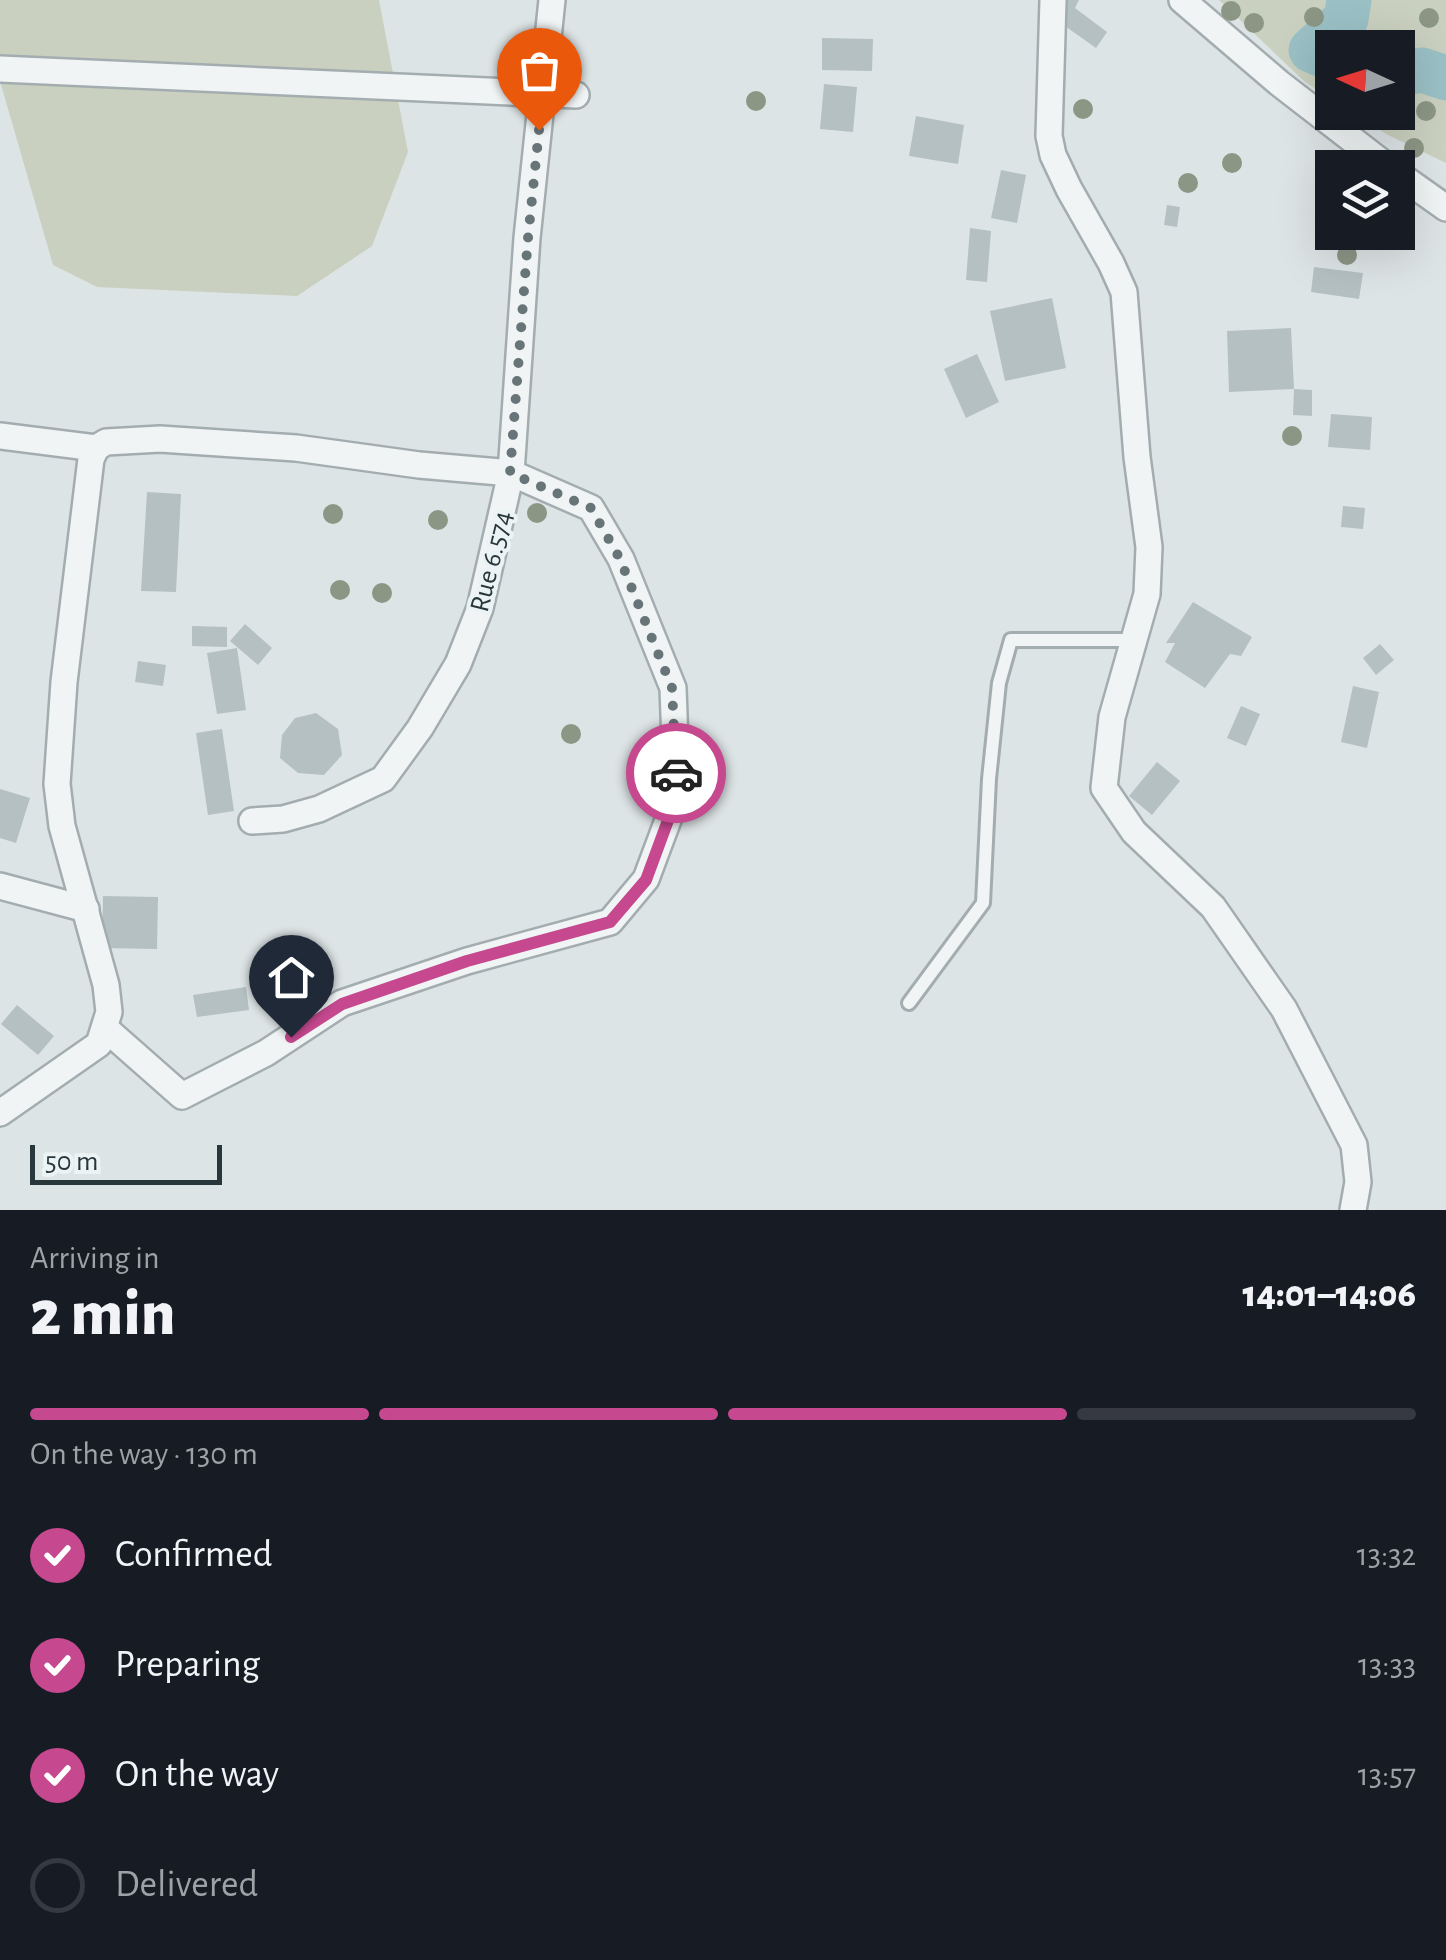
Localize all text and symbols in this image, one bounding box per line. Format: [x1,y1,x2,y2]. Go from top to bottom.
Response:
pin [497,28,582,131]
north arrow [1315,30,1415,130]
map controls [1315,30,1415,250]
icon: bag [512,43,567,98]
button: layers [1315,150,1415,250]
street label: Rue 6.574 [466,508,518,615]
courier [626,723,726,823]
icon: car [649,746,704,801]
pin [249,935,334,1038]
icon: home [264,950,319,1005]
scale bar [30,1140,222,1184]
text: 50 m [45,1148,99,1176]
text: Arriving in [30,1242,159,1274]
text: 14:01–14:06 [1242,1276,1416,1314]
text: 2 min [30,1282,176,1347]
text: On the way · 130 m [30,1438,258,1470]
icon: check [30,1528,85,1583]
text: Confirmed [115,1536,272,1574]
text: 13:32 [1357,1539,1416,1571]
icon: check [30,1638,85,1693]
text: Preparing [115,1646,260,1684]
text: 13:33 [1358,1649,1416,1681]
icon: check [30,1748,85,1803]
text: On the way [115,1756,279,1794]
text: 13:57 [1358,1759,1416,1791]
text: Delivered [115,1866,258,1904]

